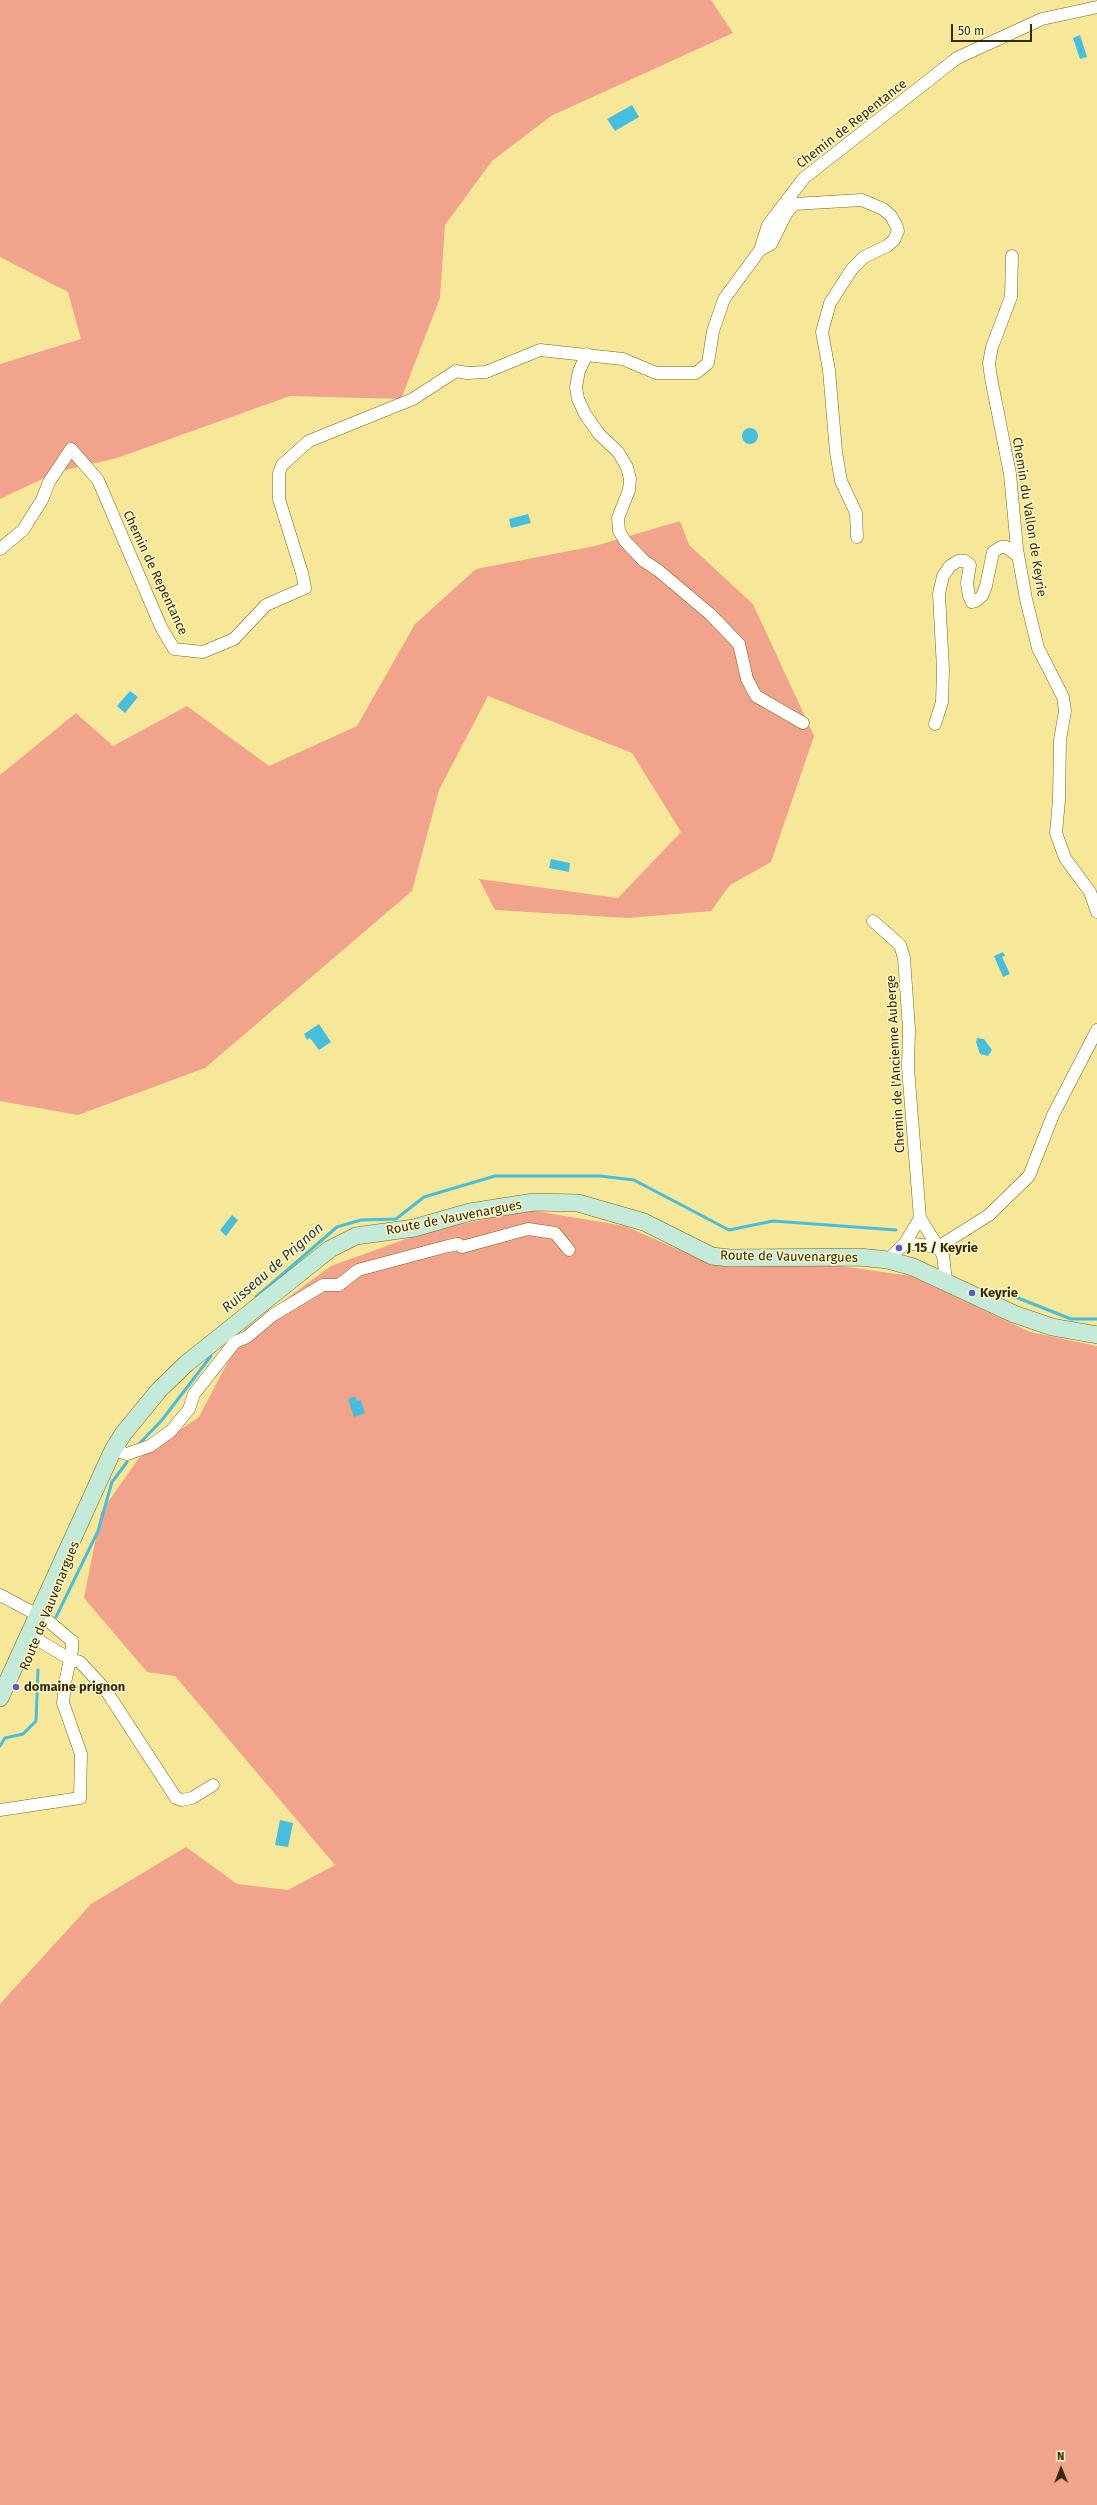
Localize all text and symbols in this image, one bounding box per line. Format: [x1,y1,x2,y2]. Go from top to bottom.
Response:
scale bar [953,16,1034,42]
text: 50 m [958,24,984,38]
street label: Chemin de Repentance [794,76,910,172]
street label: Chemin du Vallon de Keyrie [1009,436,1049,598]
street label: Chemin de Repentance [119,508,191,638]
street label: Chemin de l'Ancienne Auberge [884,975,908,1153]
street label: Route de Vauvenargues [385,1197,523,1239]
water label: Ruisseau de Prignon [219,1220,327,1316]
place label: J 15 / Keyrie [907,1240,978,1256]
marker: J 15 / Keyrie [894,1243,904,1253]
street label: Route de Vauvenargues [720,1248,858,1266]
place label: Keyrie [980,1285,1018,1301]
marker: Keyrie [967,1288,977,1298]
street label: Route de Vauvenargues [17,1539,83,1673]
place label: domaine prignon [24,1679,125,1695]
marker: domaine prignon [11,1682,21,1692]
north arrow [1041,2449,1081,2489]
text: N [1057,2450,1065,2463]

